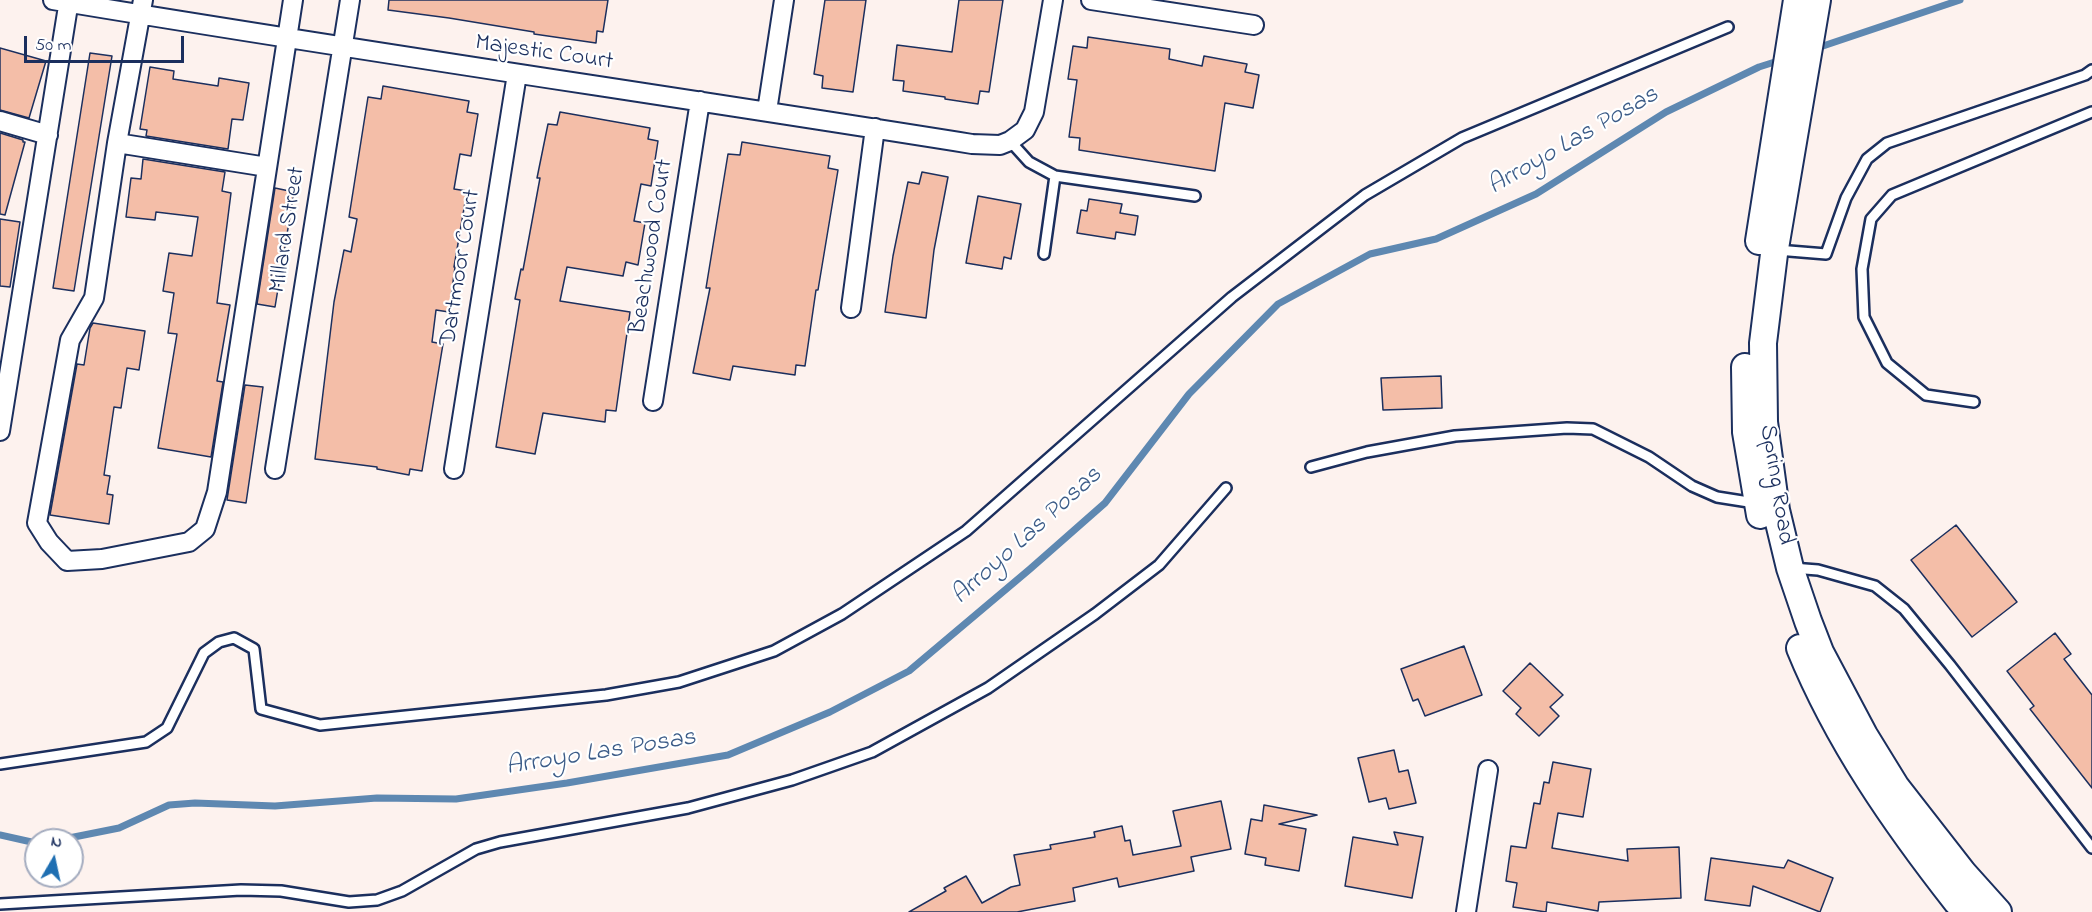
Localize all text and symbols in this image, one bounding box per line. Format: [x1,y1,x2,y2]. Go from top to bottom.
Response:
scale bar [27,24,188,62]
street label: Majestic Court [473,30,615,78]
text: 50 m [35,33,72,59]
water label: Arroyo Las Posas [1483,81,1665,203]
street label: Beachwood Court [625,157,681,337]
street label: Millard Street [265,165,313,295]
street label: Dartmoor Court [435,188,489,348]
street label: Spring Road [1751,423,1799,547]
water label: Arroyo Las Posas [946,461,1110,613]
water label: Arroyo Las Posas [504,724,698,784]
north arrow [24,828,84,888]
text: N [49,829,64,855]

